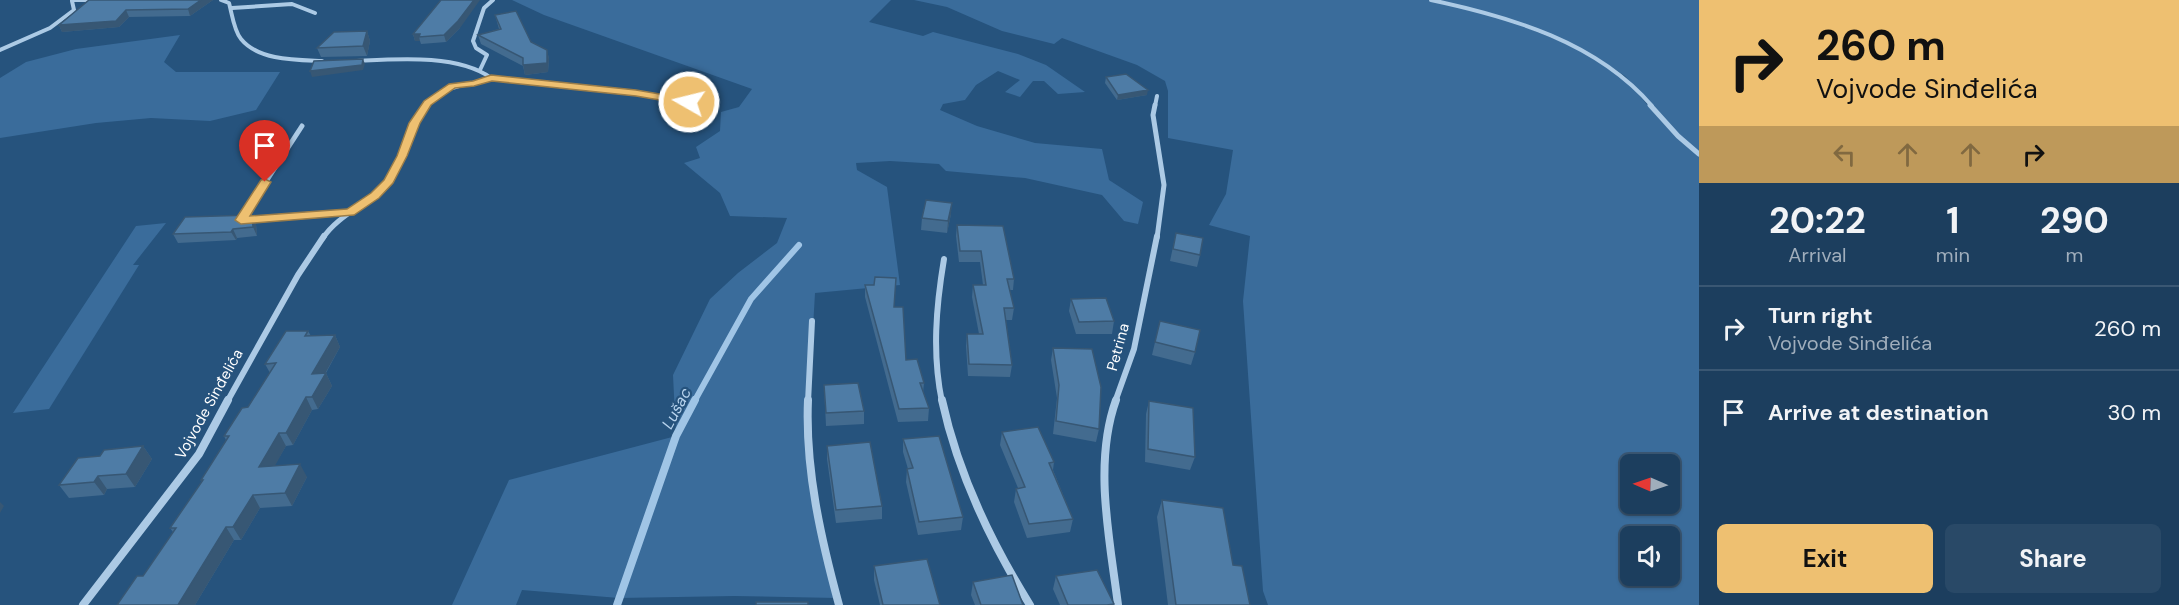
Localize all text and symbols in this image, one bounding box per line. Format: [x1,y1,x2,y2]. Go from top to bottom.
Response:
text: 260 m [1816,18,1946,73]
icon: right [1717,24,1795,102]
position arrow [657,70,721,134]
text: Vojvode Sinđelića [1816,71,2038,106]
pin [239,120,290,182]
icon: arrive [248,129,281,162]
icon: left [1828,138,1861,171]
icon: ahead [1891,138,1924,171]
icon: ahead [1954,138,1987,171]
icon: right [2017,138,2050,171]
text: 20:22 [1769,197,1866,244]
text: 1 [1946,197,1959,244]
text: 290 [2040,197,2109,244]
text: Arrival [1788,242,1847,268]
text: min [1936,242,1970,268]
text: m [2066,242,2083,268]
text: Turn right [1768,301,1873,330]
icon: right [1717,312,1750,345]
text: 260 m [2094,314,2161,343]
street label: Petrina [1102,321,1134,373]
text: Vojvode Sinđelića [1768,330,1932,356]
street label: Vojvode Sinđelića [170,345,248,463]
water label: Lušac [657,384,696,432]
icon: arrive [1717,396,1750,429]
text: Arrive at destination [1768,398,1989,427]
text: 30 m [2107,398,2161,427]
north arrow [1620,454,1680,514]
map controls [1620,454,1680,586]
button: Exit [1717,524,1933,593]
button: Share [1945,524,2161,593]
button: sound [1620,526,1680,586]

